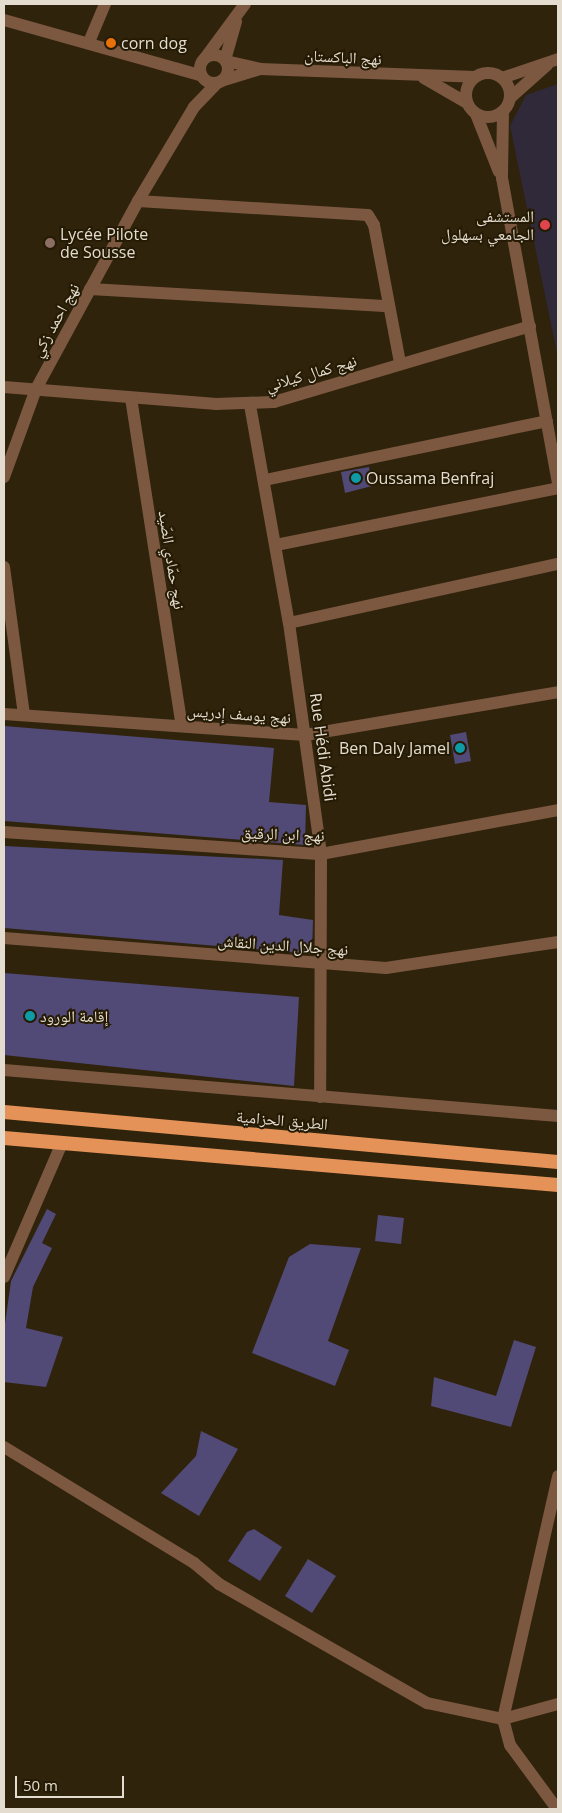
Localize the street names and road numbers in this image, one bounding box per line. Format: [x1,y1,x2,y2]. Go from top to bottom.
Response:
street label: نهج الباكستان [304,45,382,69]
street label: نهج احمد زكي [27,280,83,360]
street label: نهج كمال كيلاني [263,351,359,395]
street label: نهج حمّادي الصّيد [155,509,189,611]
street label: Rue Hédi Abidi [306,692,340,802]
street label: نهج يوسف إدريس [186,701,292,727]
street label: نهج ابن الرقيق [241,823,325,845]
street label: نهج جلال الدين النقاش [217,931,349,959]
street label: الطريق الحزامية [235,1106,329,1134]

